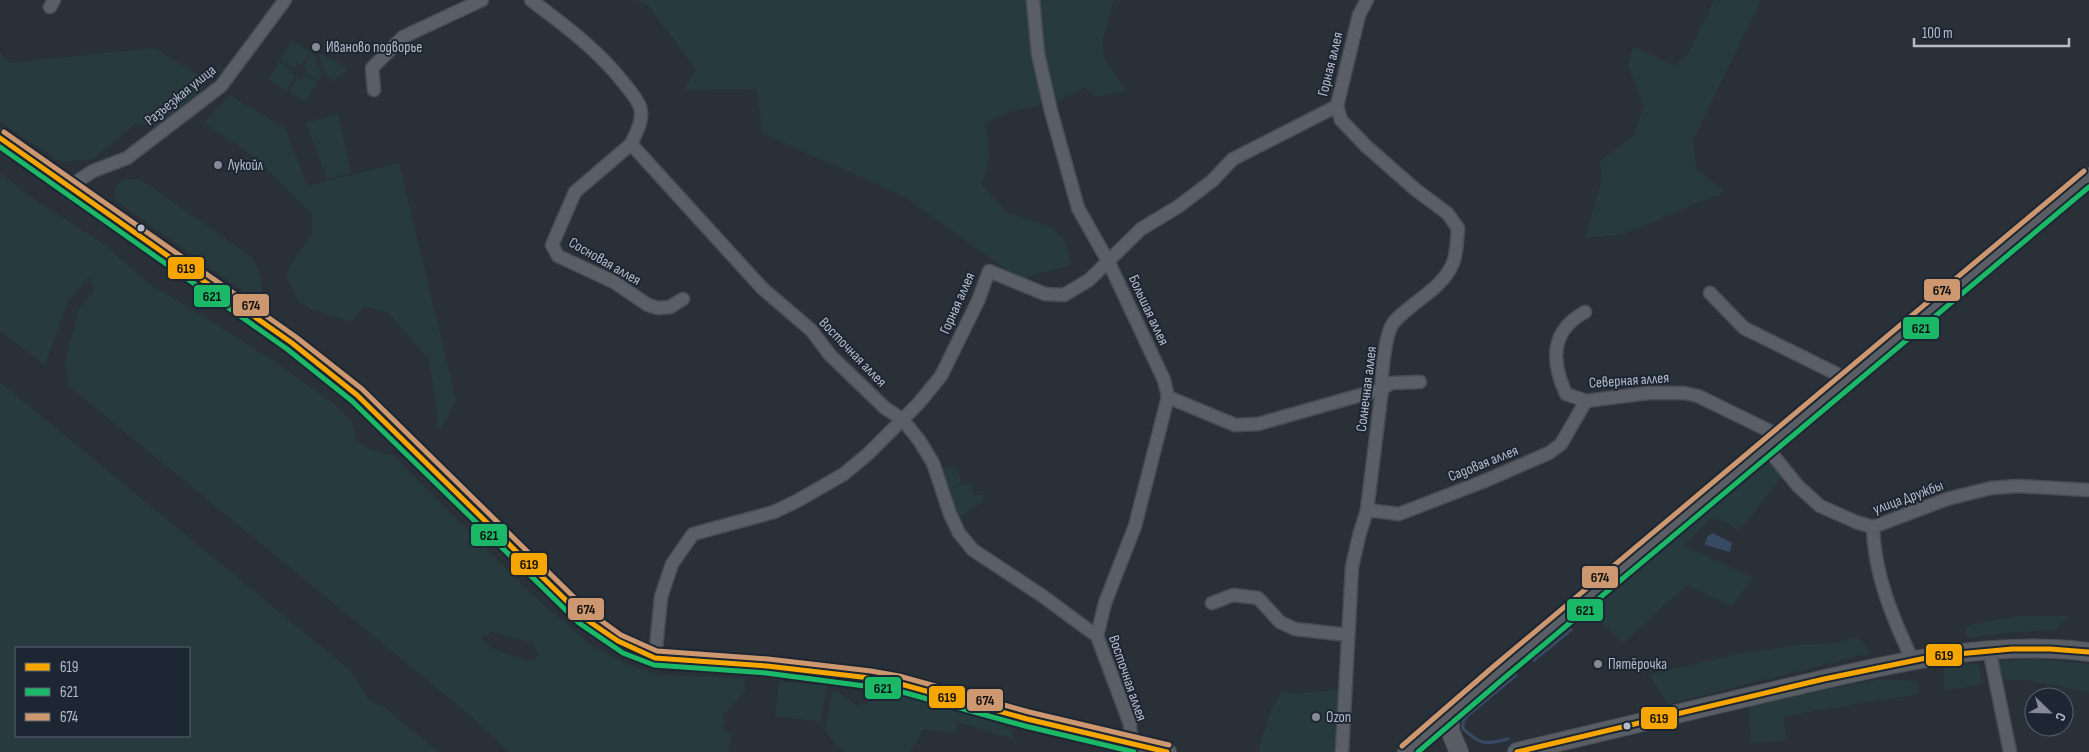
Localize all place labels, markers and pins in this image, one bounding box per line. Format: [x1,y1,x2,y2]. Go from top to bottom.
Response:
place label: Иваново подворье [326,38,422,57]
marker: Иваново подворье [310,41,322,53]
place label: Лукойл [227,156,264,175]
marker: Лукойл [212,159,224,171]
unlabelled marker [136,223,146,233]
place label: Пятёрочка [1608,655,1667,674]
marker: Пятёрочка [1592,658,1604,670]
place label: Ozon [1326,708,1351,727]
marker: Ozon [1310,711,1322,723]
unlabelled marker [1622,721,1632,731]

